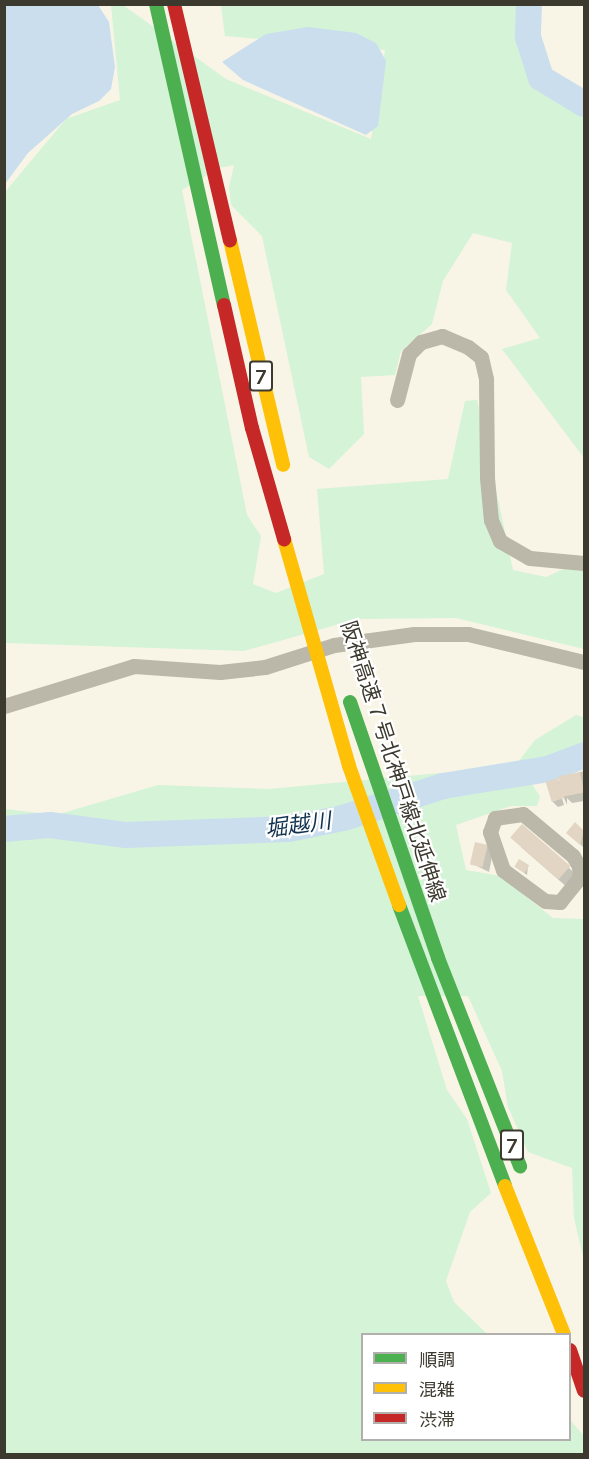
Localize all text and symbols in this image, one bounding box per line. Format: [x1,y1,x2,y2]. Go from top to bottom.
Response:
road number: 7 [249,359,273,393]
street label: 阪神高速７号北神戸線北延伸線 [337,617,451,905]
water label: 堀越川 [263,807,333,843]
road number: 7 [500,1128,524,1162]
legend [361,1333,571,1441]
text: 順調 [419,1348,455,1371]
text: 混雑 [419,1378,455,1401]
text: 渋滞 [419,1408,455,1431]

